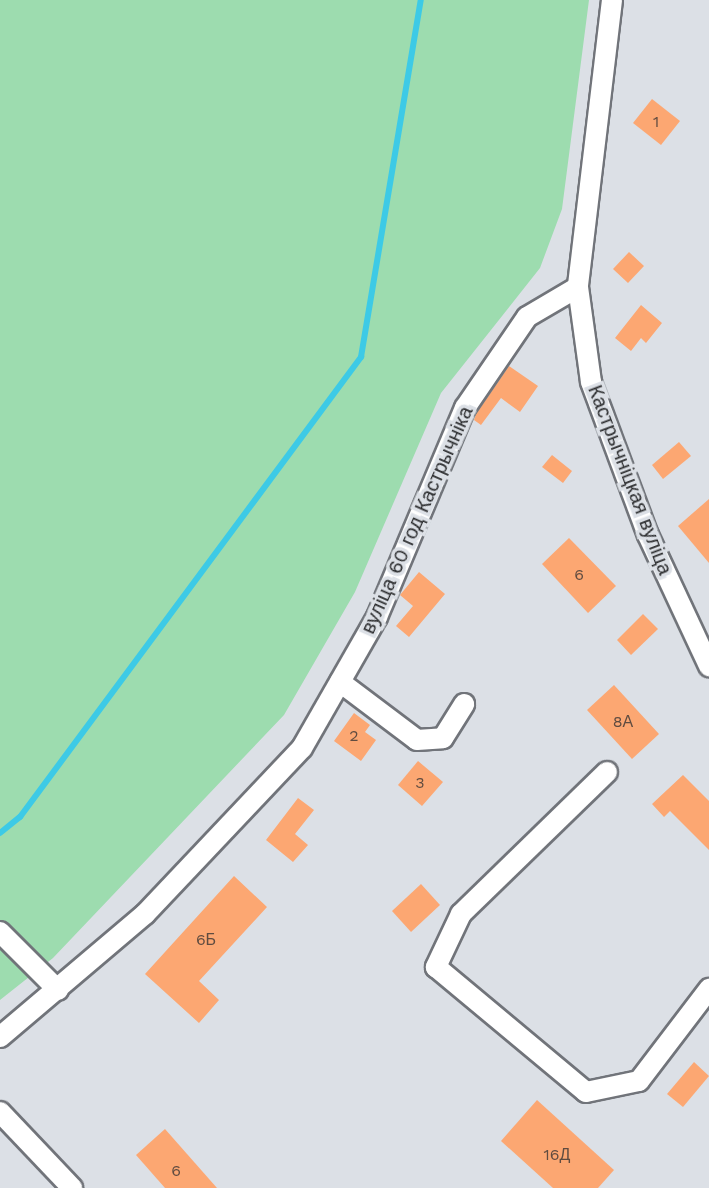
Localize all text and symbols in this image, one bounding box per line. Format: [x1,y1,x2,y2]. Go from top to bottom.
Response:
house number: 1 [653,112,659,132]
street label: Кастрычніцкая вуліца [583,382,677,578]
street label: вуліца 60 год Кастрычніка [356,403,478,637]
house number: 6 [574,565,584,585]
house number: 8А [613,712,633,732]
house number: 2 [349,726,359,746]
house number: 3 [415,773,425,793]
house number: 6Б [196,930,216,950]
house number: 16Д [544,1145,570,1165]
house number: 6 [171,1161,181,1181]

